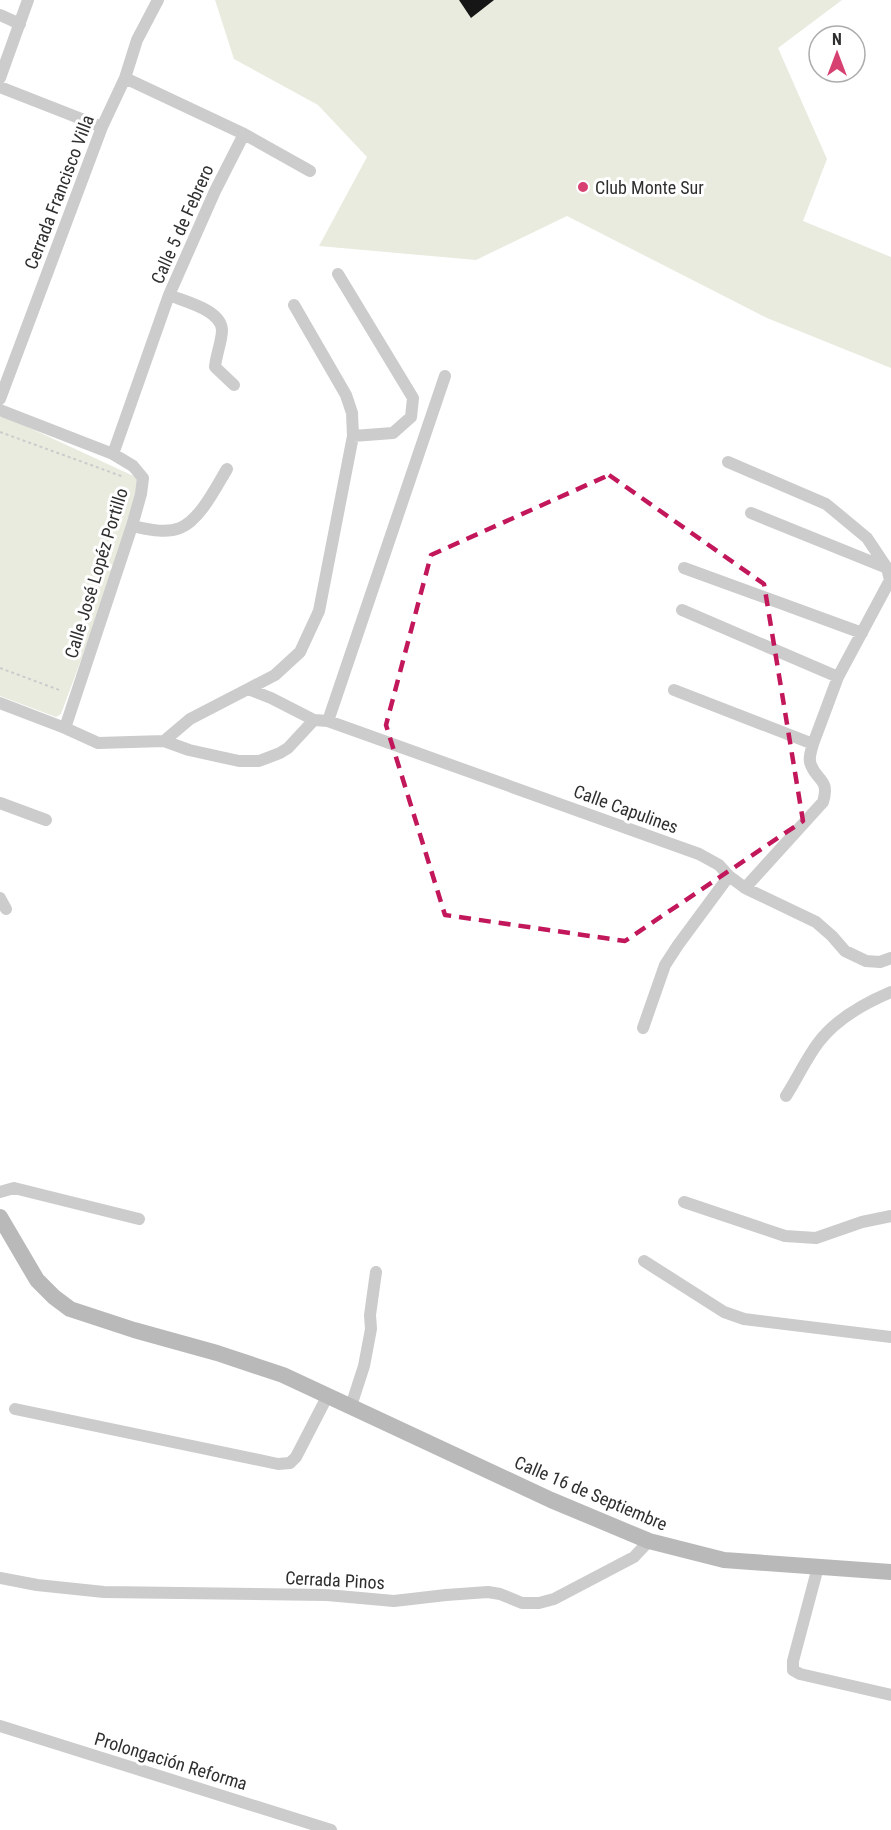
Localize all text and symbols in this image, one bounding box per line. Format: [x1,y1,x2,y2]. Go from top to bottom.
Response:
north arrow [807,24,867,84]
text: N [832,30,842,49]
street label: Cerrada Francisco Villa [20,112,98,272]
street label: Calle 5 de Febrero [146,161,218,287]
place label: Club Monte Sur [595,177,704,198]
marker: Club Monte Sur [576,180,590,194]
street label: Calle José Lopéz Portillo [60,485,132,661]
street label: Calle Capulines [571,780,681,838]
street label: Calle 16 de Septiembre [512,1451,670,1535]
street label: Cerrada Pinos [285,1567,385,1593]
street label: Prolongación Reforma [92,1728,250,1794]

